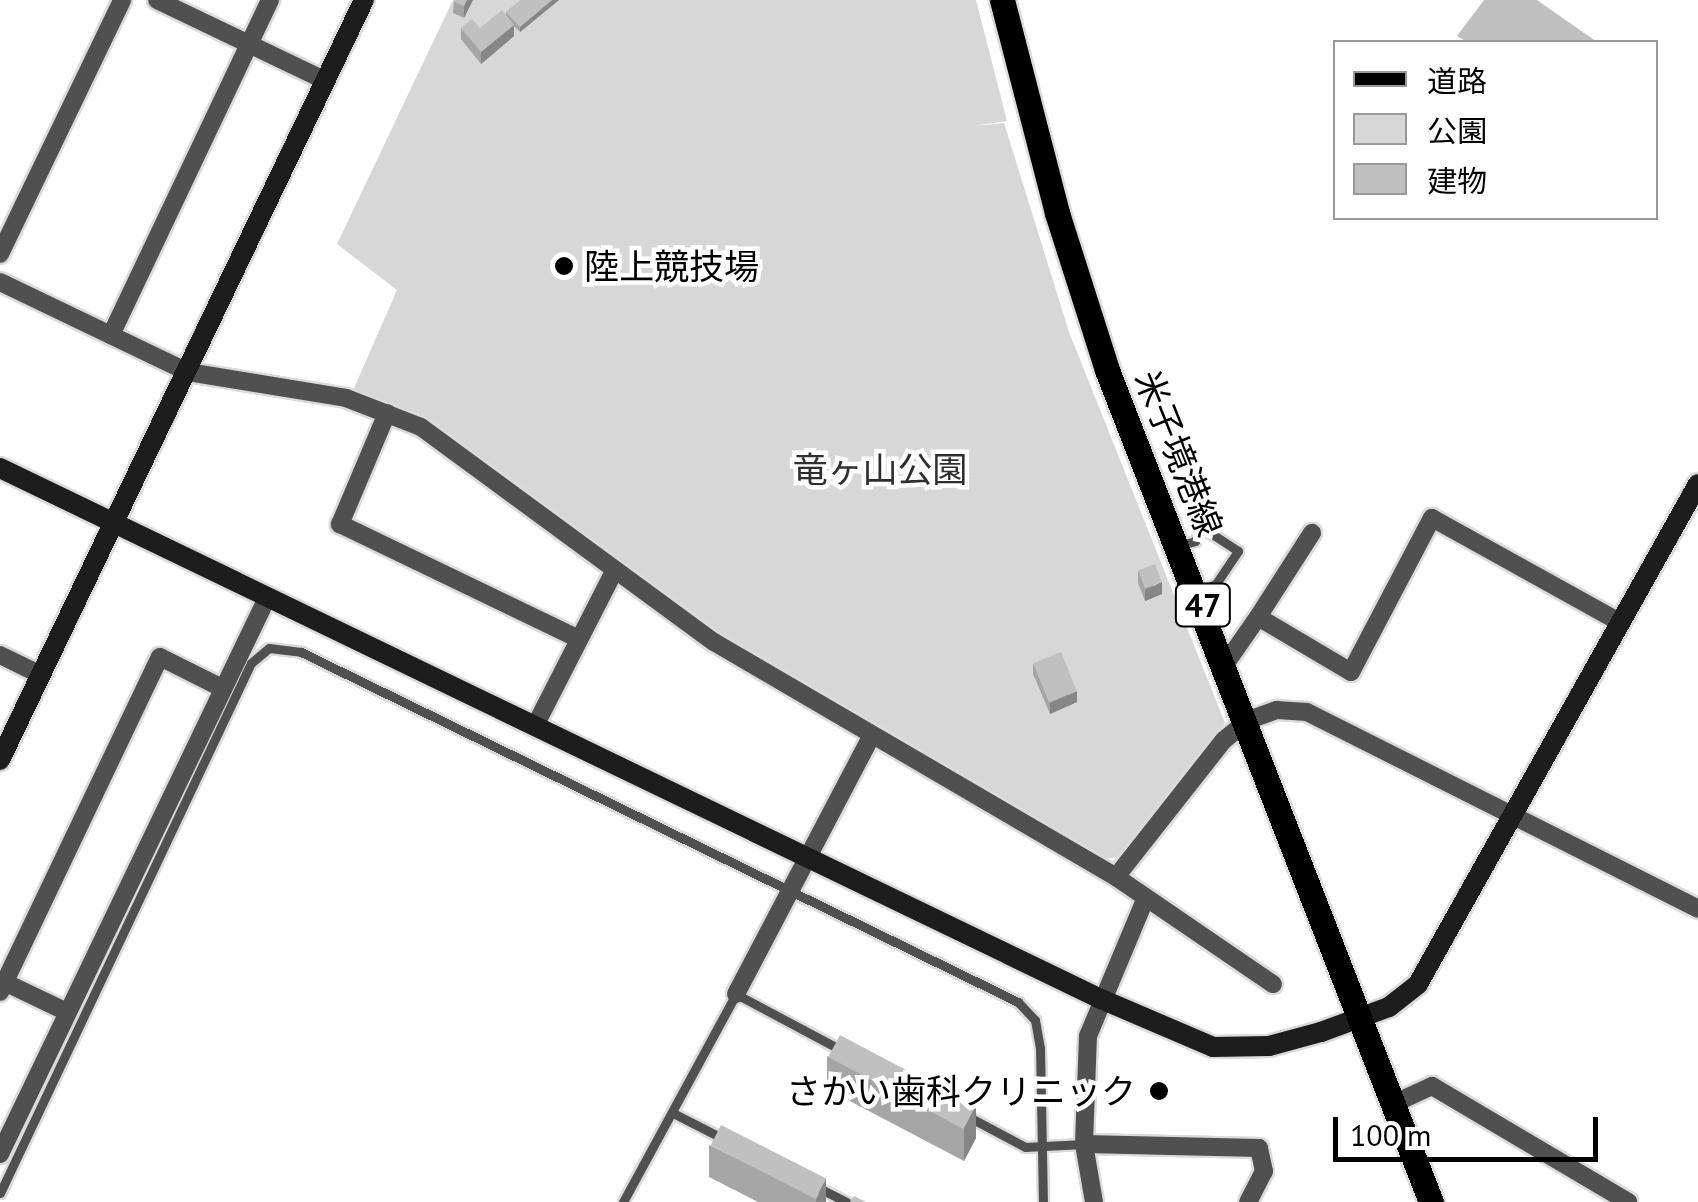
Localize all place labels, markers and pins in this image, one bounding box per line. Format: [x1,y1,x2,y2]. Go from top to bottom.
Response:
place label: 陸上競技場 [584,245,759,287]
marker: 陸上競技場 [553,255,575,277]
place label: さかい歯科クリニック [786,1070,1136,1112]
marker: さかい歯科クリニック [1146,1078,1172,1104]

